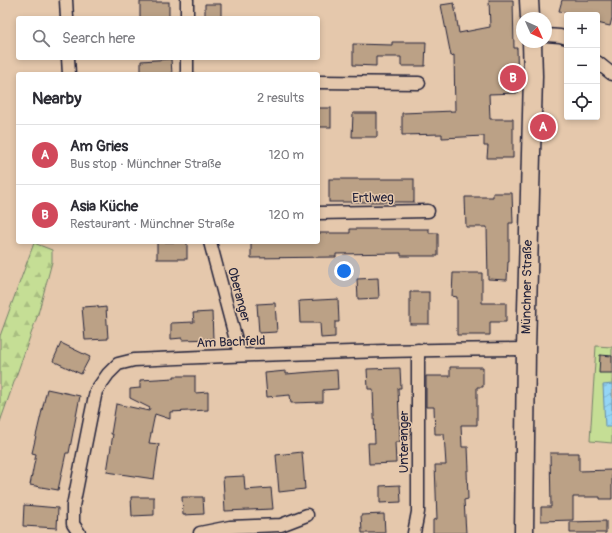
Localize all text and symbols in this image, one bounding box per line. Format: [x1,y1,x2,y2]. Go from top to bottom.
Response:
north arrow [516,12,552,48]
map controls [564,12,600,120]
button: + [564,12,600,48]
search box [16,16,320,60]
icon: search [30,27,52,49]
text: Search here [62,29,135,48]
button: − [564,48,600,84]
pin: B [500,63,526,93]
button: locate [564,84,600,120]
text: Nearby [32,88,81,109]
text: 2 results [257,90,304,106]
pin: A [530,112,556,142]
text: Am Gries [70,137,128,156]
text: A [41,147,49,163]
text: 120 m [268,147,304,163]
text: Bus stop · Münchner Straße [70,156,221,172]
street label: Ertlweg [352,190,394,206]
text: Asia Küche [70,197,138,216]
text: B [41,207,49,223]
text: 120 m [268,207,304,223]
text: Restaurant · Münchner Straße [70,216,234,232]
street label: Münchner Straße [518,239,536,334]
your location [334,261,354,281]
street label: Oberanger [224,266,254,325]
street label: Am Bachfeld [196,333,266,351]
street label: Unteranger [396,410,412,473]

